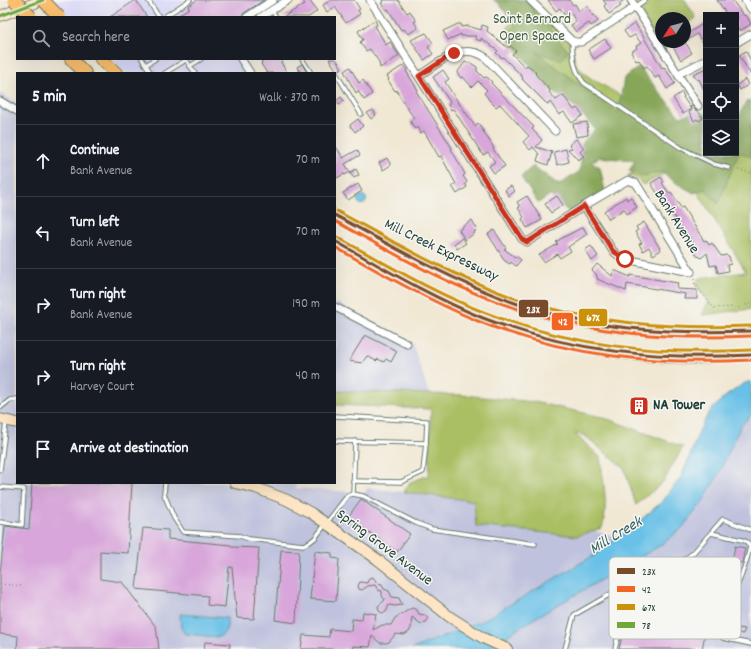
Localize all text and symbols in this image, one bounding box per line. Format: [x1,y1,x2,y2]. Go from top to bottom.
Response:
park label: Saint Bernard Open Space [493,9,571,48]
north arrow [655,12,691,48]
map controls [703,12,739,156]
button: + [703,12,739,48]
search box [16,16,336,60]
icon: search [30,27,52,49]
text: Search here [62,27,130,49]
route end [445,44,463,62]
button: − [703,48,739,84]
button: locate [703,84,739,120]
text: 5 min [32,86,66,110]
text: Walk · 370 m [259,89,320,108]
button: layers [703,120,739,156]
text: Continue [70,140,119,162]
icon: ahead [32,150,54,172]
text: 70 m [296,151,320,170]
text: Bank Avenue [70,162,132,181]
street label: Bank Avenue [648,186,705,259]
text: Turn left [70,212,119,234]
street label: Mill Creek Expressway [380,214,503,289]
icon: left [32,222,54,244]
text: 70 m [296,223,320,242]
text: Bank Avenue [70,234,132,253]
route start [616,250,634,268]
text: Turn right [70,284,126,306]
icon: right [32,294,54,316]
text: 190 m [292,295,320,314]
line badge: 23X [518,299,549,318]
text: 23X [526,303,540,319]
text: Bank Avenue [70,306,132,325]
line badge: 67X [578,308,608,327]
text: 67X [586,311,600,327]
line badge: 42 [551,312,574,331]
text: 42 [558,315,568,331]
text: Turn right [70,356,126,378]
icon: right [32,366,54,388]
text: 40 m [296,367,320,386]
text: Harvey Court [70,378,134,397]
building icon: NA Tower [628,395,650,417]
place label: NA Tower [653,395,706,417]
icon: arrive [32,438,54,460]
text: Arrive at destination [70,438,188,460]
street label: Spring Grove Avenue [331,504,437,592]
water label: Mill Creek [585,510,648,561]
legend [609,557,741,639]
text: 23X [642,565,656,581]
text: 42 [642,583,652,599]
text: 67X [642,601,656,617]
text: 78 [642,619,651,635]

